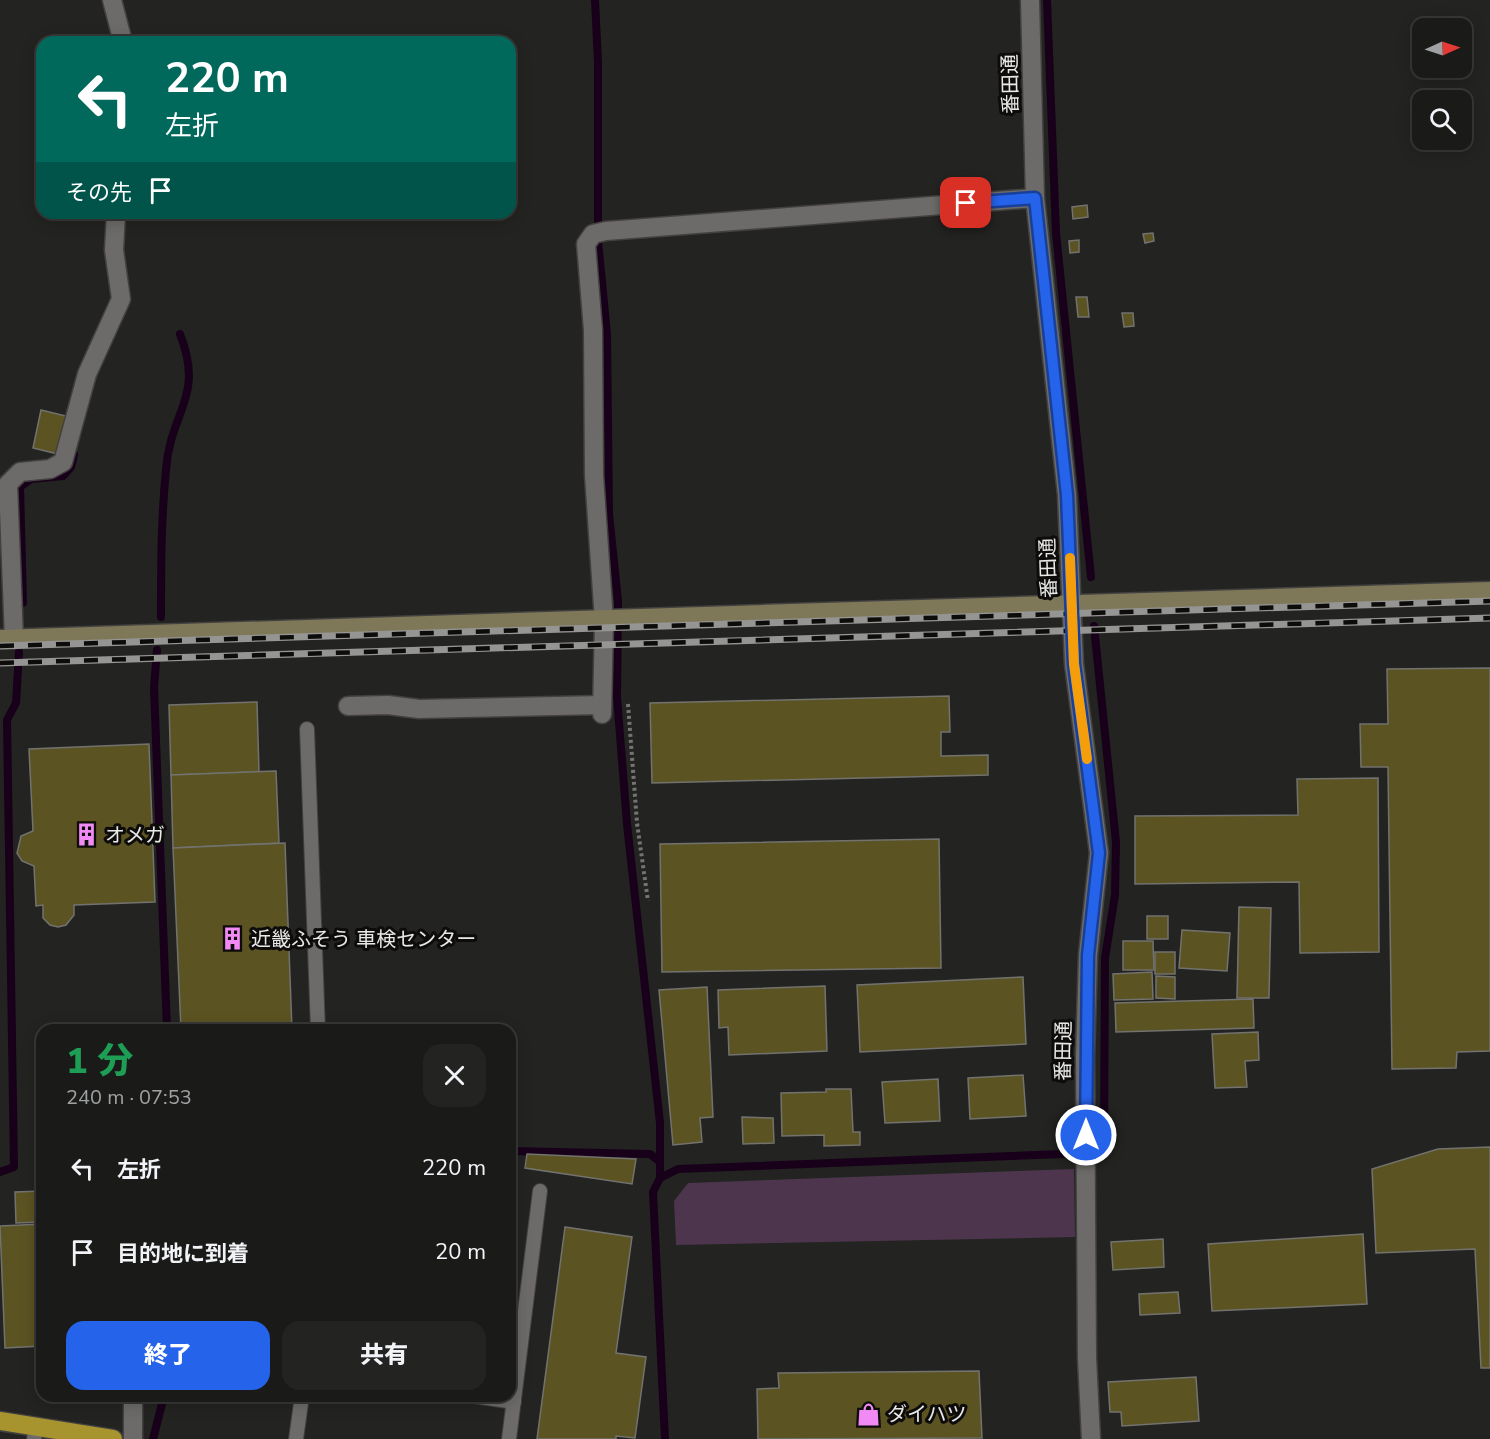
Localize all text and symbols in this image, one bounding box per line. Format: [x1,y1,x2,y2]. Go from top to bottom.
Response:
north arrow [1412,18,1472,78]
map controls [1412,18,1472,150]
text: 220 m [165,50,289,107]
street label: 番田通 [996,54,1025,114]
icon: left [66,60,144,138]
button: search [1412,90,1472,150]
text: 左折 [165,108,219,145]
icon: arrive [144,174,177,207]
pin [940,177,991,228]
text: その先 [66,178,132,208]
icon: arrive [949,186,982,219]
street label: 番田通 [1034,538,1063,598]
building icon: オメガ [74,822,100,848]
place label: オメガ [105,822,165,849]
building icon: 近畿ふそう 車検センター [220,926,246,952]
place label: 近畿ふそう 車検センター [251,926,476,953]
street label: 番田通 [1049,1021,1078,1081]
text: 1 分 [66,1037,134,1086]
button: close [423,1044,486,1107]
text: 240 m · 07:53 [66,1084,192,1111]
position arrow [1054,1103,1118,1167]
icon: left [66,1152,99,1185]
text: 220 m [422,1153,486,1183]
text: 左折 [117,1155,161,1185]
icon: arrive [66,1236,99,1269]
text: 20 m [435,1237,486,1267]
text: 目的地に到着 [117,1239,249,1269]
button: 終了 [66,1321,270,1390]
button: 共有 [282,1321,486,1390]
shop icon: ダイハツ [856,1401,882,1427]
place label: ダイハツ [887,1401,967,1428]

